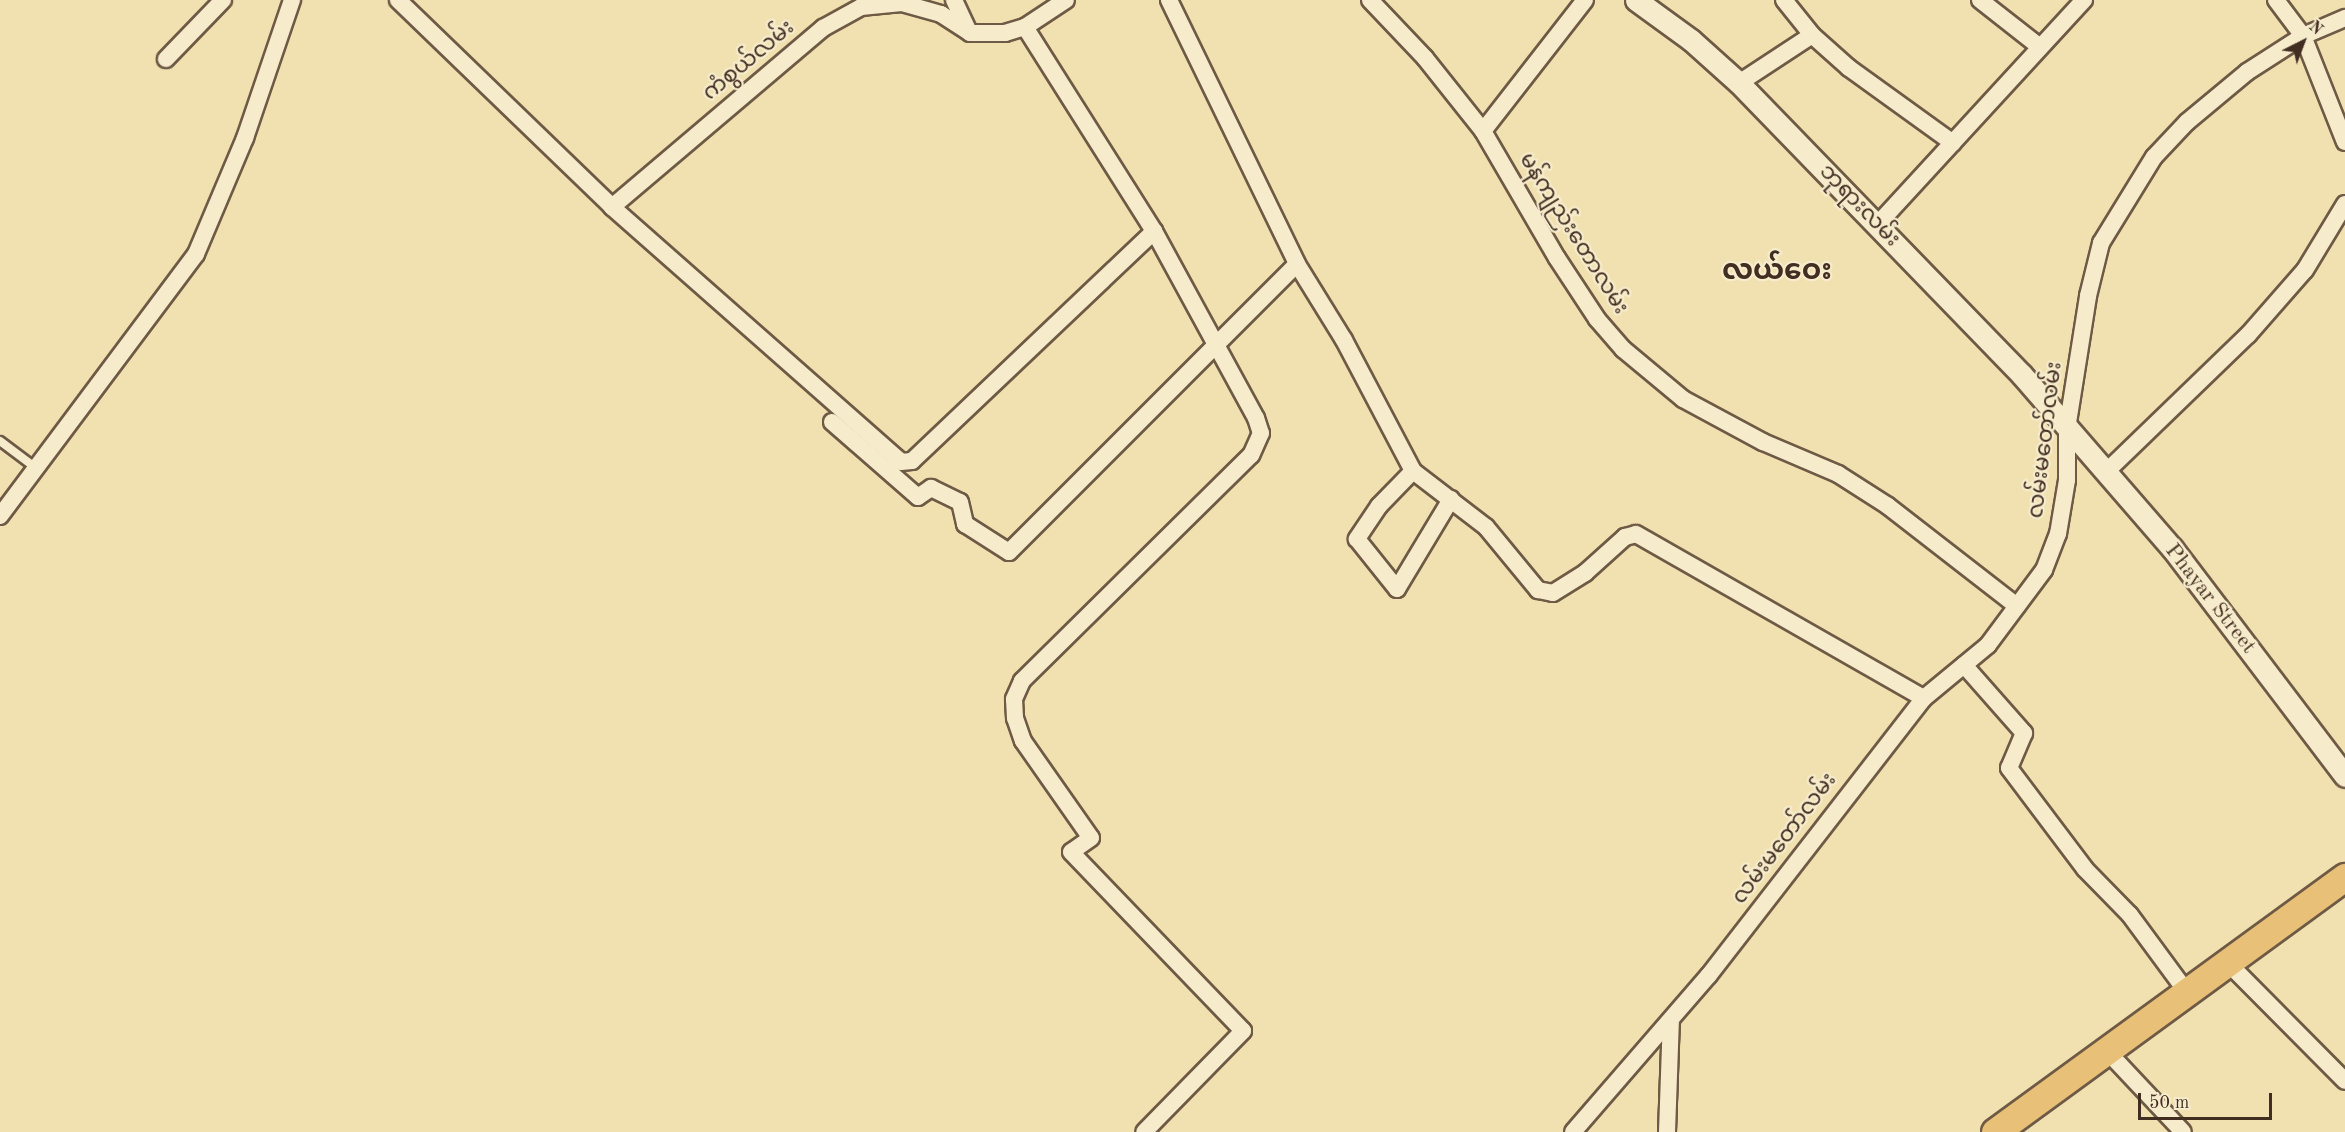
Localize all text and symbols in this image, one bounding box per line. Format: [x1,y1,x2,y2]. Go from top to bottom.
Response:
north arrow [2273,12,2333,72]
street label: ကံစွယ်လမ်း [698,15,800,107]
text: N [2305,19,2325,39]
street label: မန်ကျည်းတောလမ်း [1513,148,1633,320]
street label: ဘုရားလမ်း [1813,159,1905,253]
district label: လယ်ဝေး [1722,255,1832,289]
street label: လမ်းမတော်လမ်း [2023,360,2069,520]
street label: Phayar Street [2159,539,2261,659]
street label: လမ်းမတော်လမ်း [1727,768,1843,910]
scale bar [2141,1081,2274,1119]
text: 50 m [2149,1094,2189,1112]

